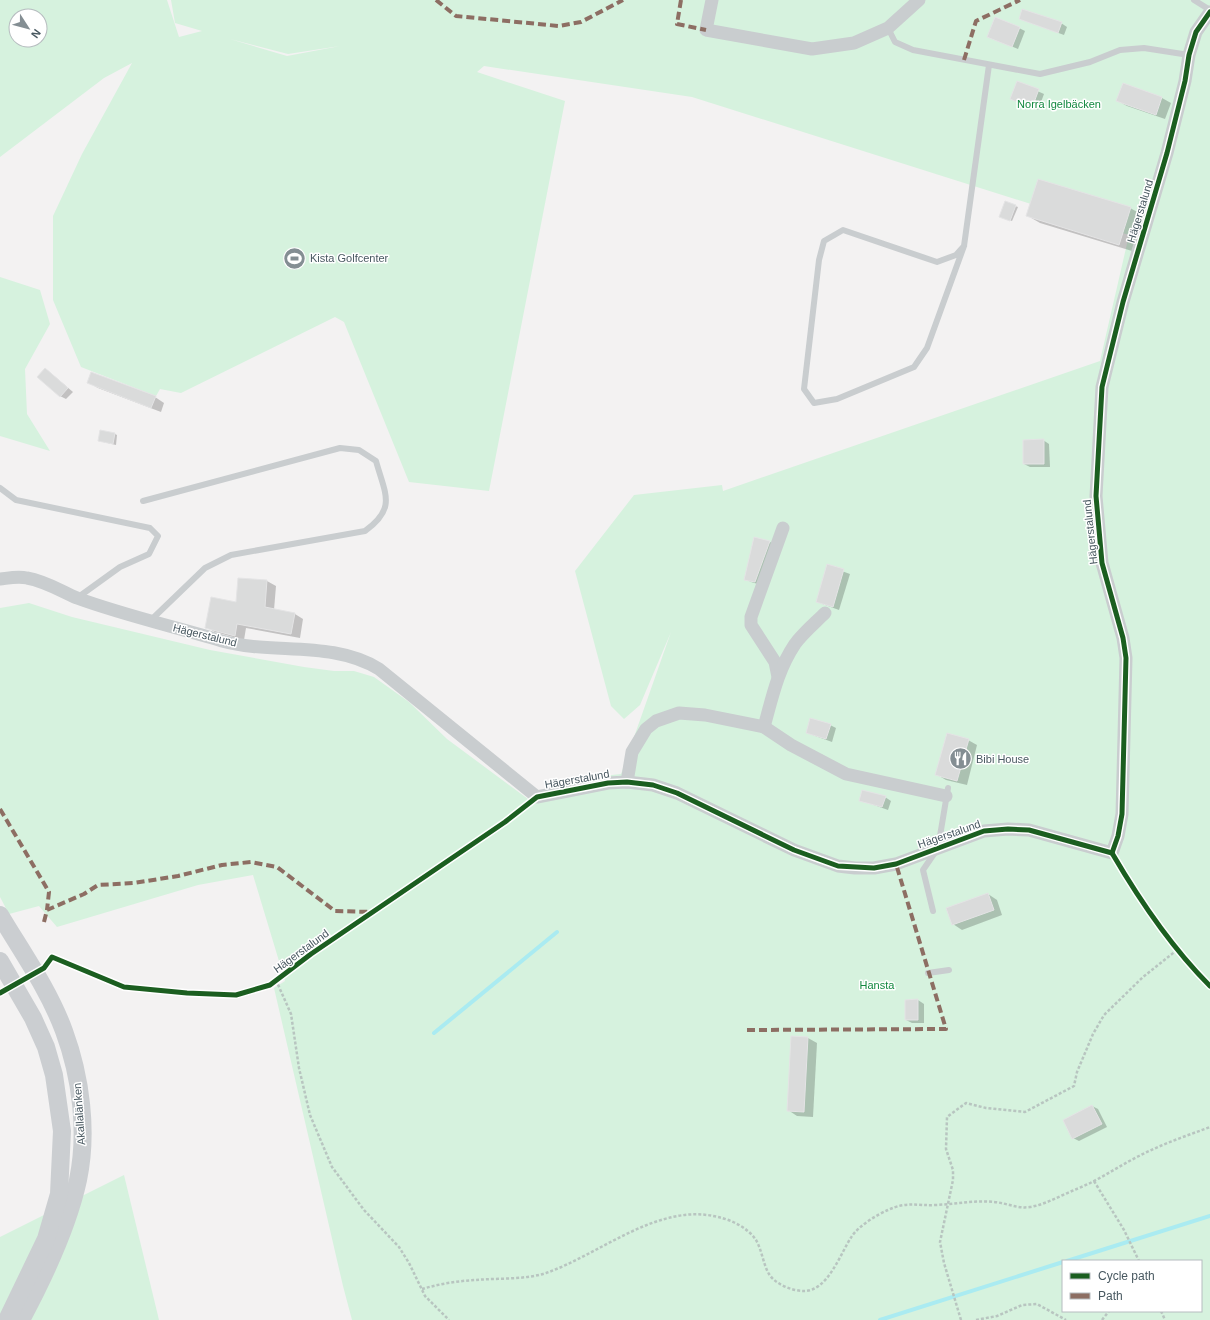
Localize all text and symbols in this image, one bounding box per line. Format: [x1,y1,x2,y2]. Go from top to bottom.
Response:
north arrow [8,8,48,48]
text: N [29,27,43,41]
park label: Norra Igelbäcken [1017,98,1101,110]
street label: Hägerstalund [1125,178,1155,244]
sports icon: Kista Golfcenter [281,245,307,271]
place label: Kista Golfcenter [310,252,389,264]
street label: Hägerstalund [1081,499,1099,565]
street label: Hägerstalund [172,621,238,649]
restaurant icon: Bibi House [947,746,973,772]
place label: Bibi House [976,753,1029,765]
street label: Hägerstalund [544,767,610,791]
street label: Hägerstalund [916,818,982,850]
street label: Hägerstalund [271,927,331,975]
park label: Hansta [860,979,895,991]
street label: Akallalänken [71,1082,87,1146]
legend [1062,1260,1202,1312]
text: Cycle path [1098,1269,1155,1283]
text: Path [1098,1289,1123,1303]

